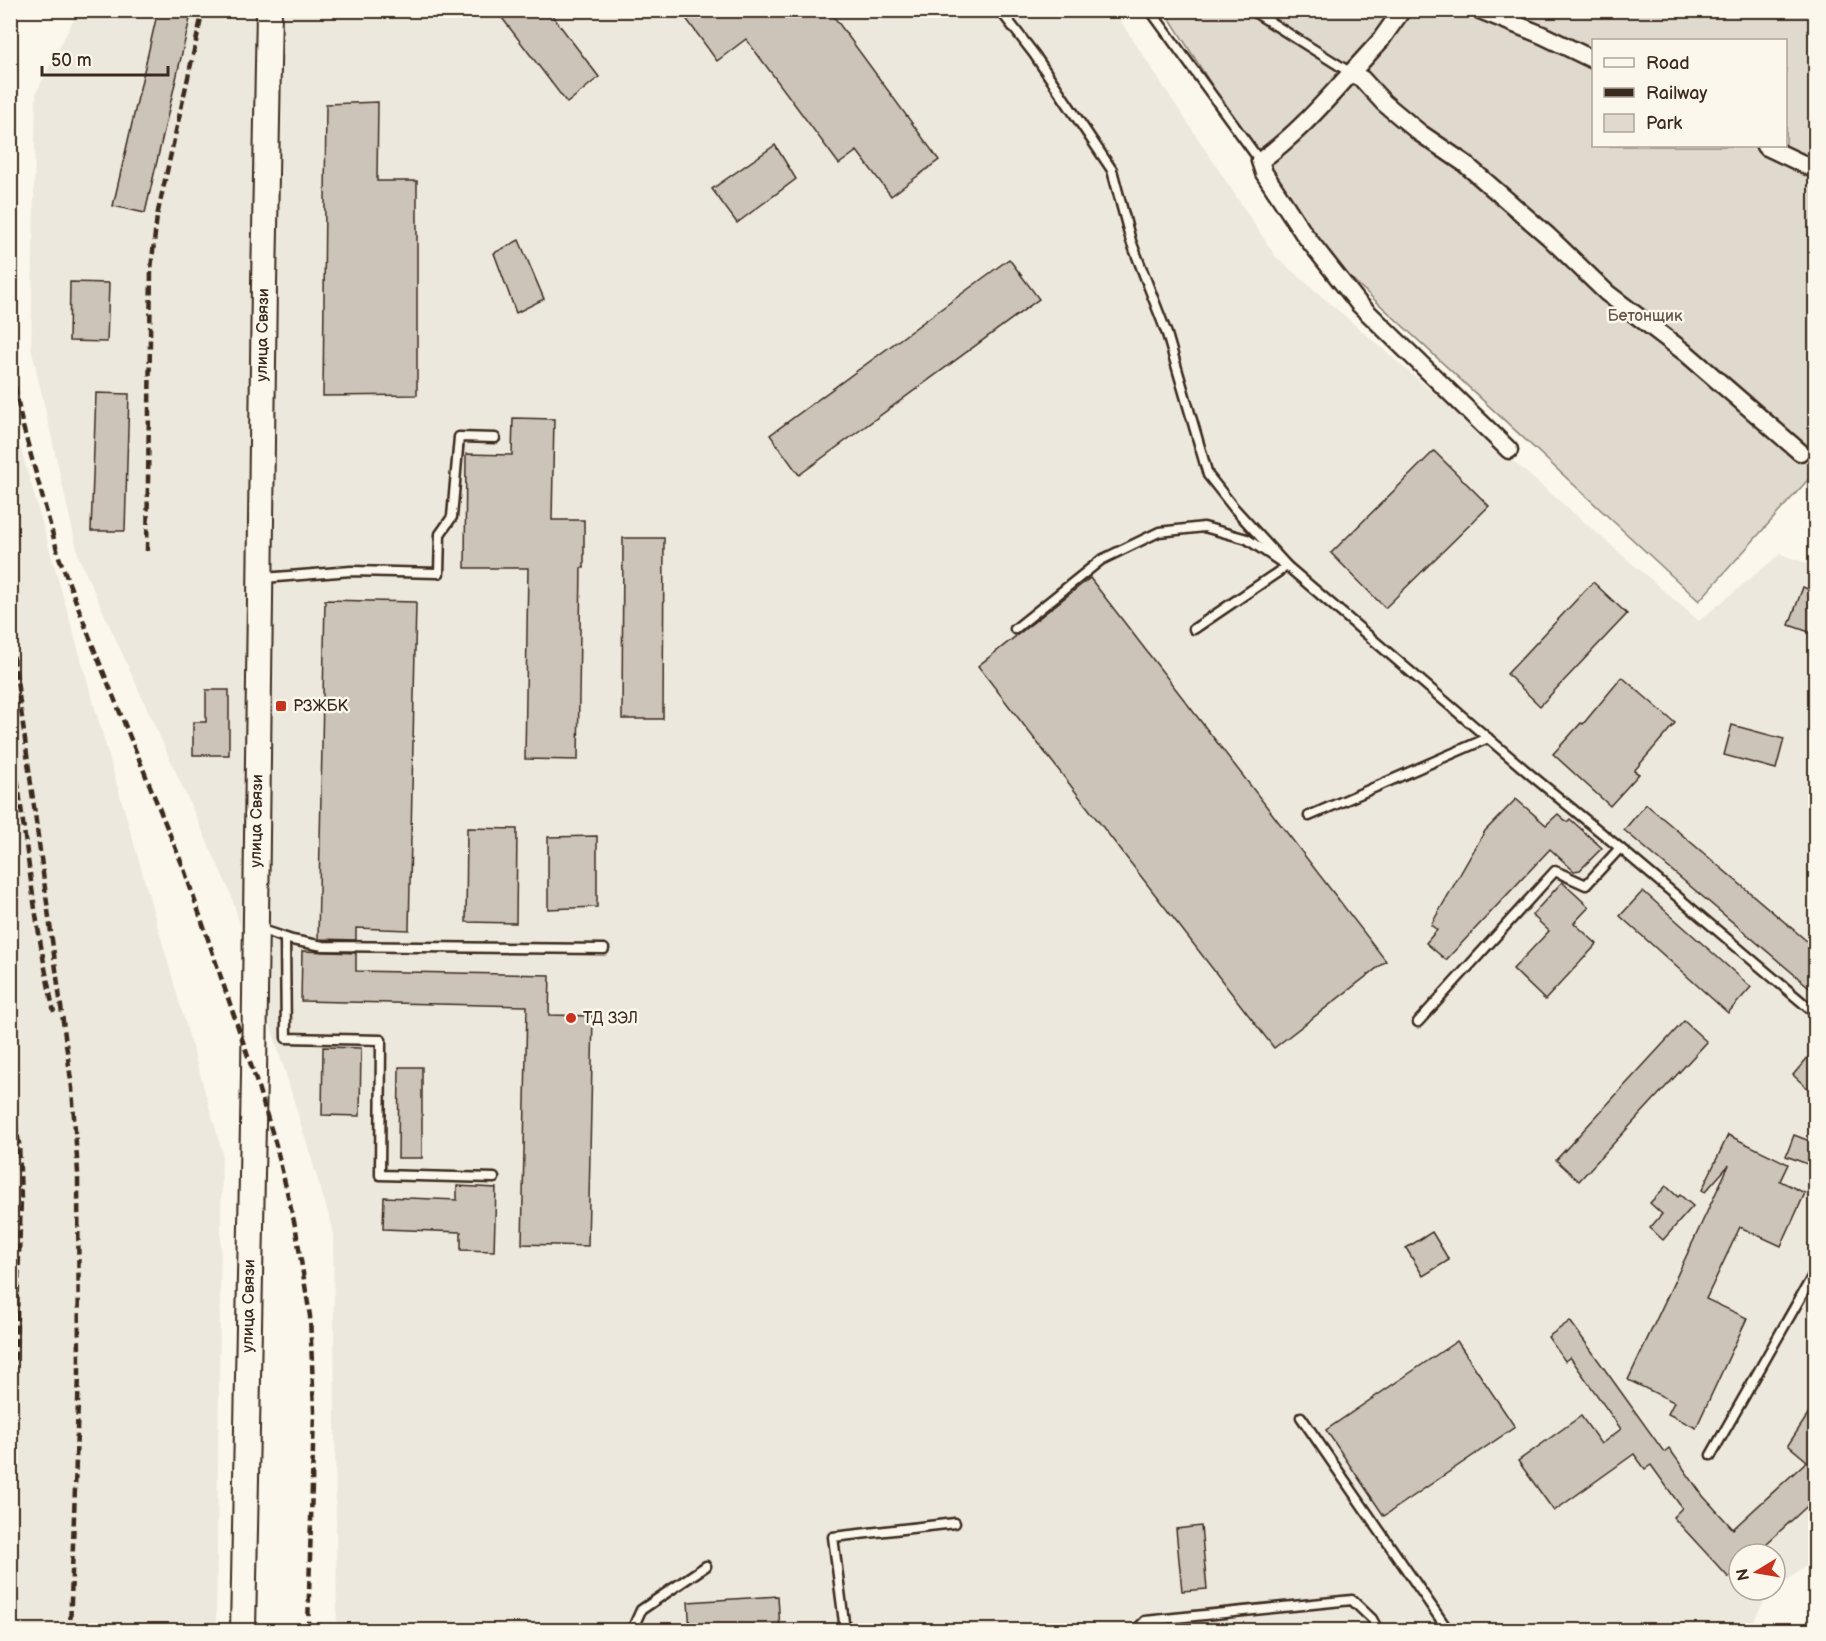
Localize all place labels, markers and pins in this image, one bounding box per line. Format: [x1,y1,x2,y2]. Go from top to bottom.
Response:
place label: РЗЖБК [293,697,349,716]
marker: РЗЖБК [274,699,288,713]
place label: ТД ЗЭЛ [583,1009,638,1028]
marker: ТД ЗЭЛ [564,1011,578,1025]

